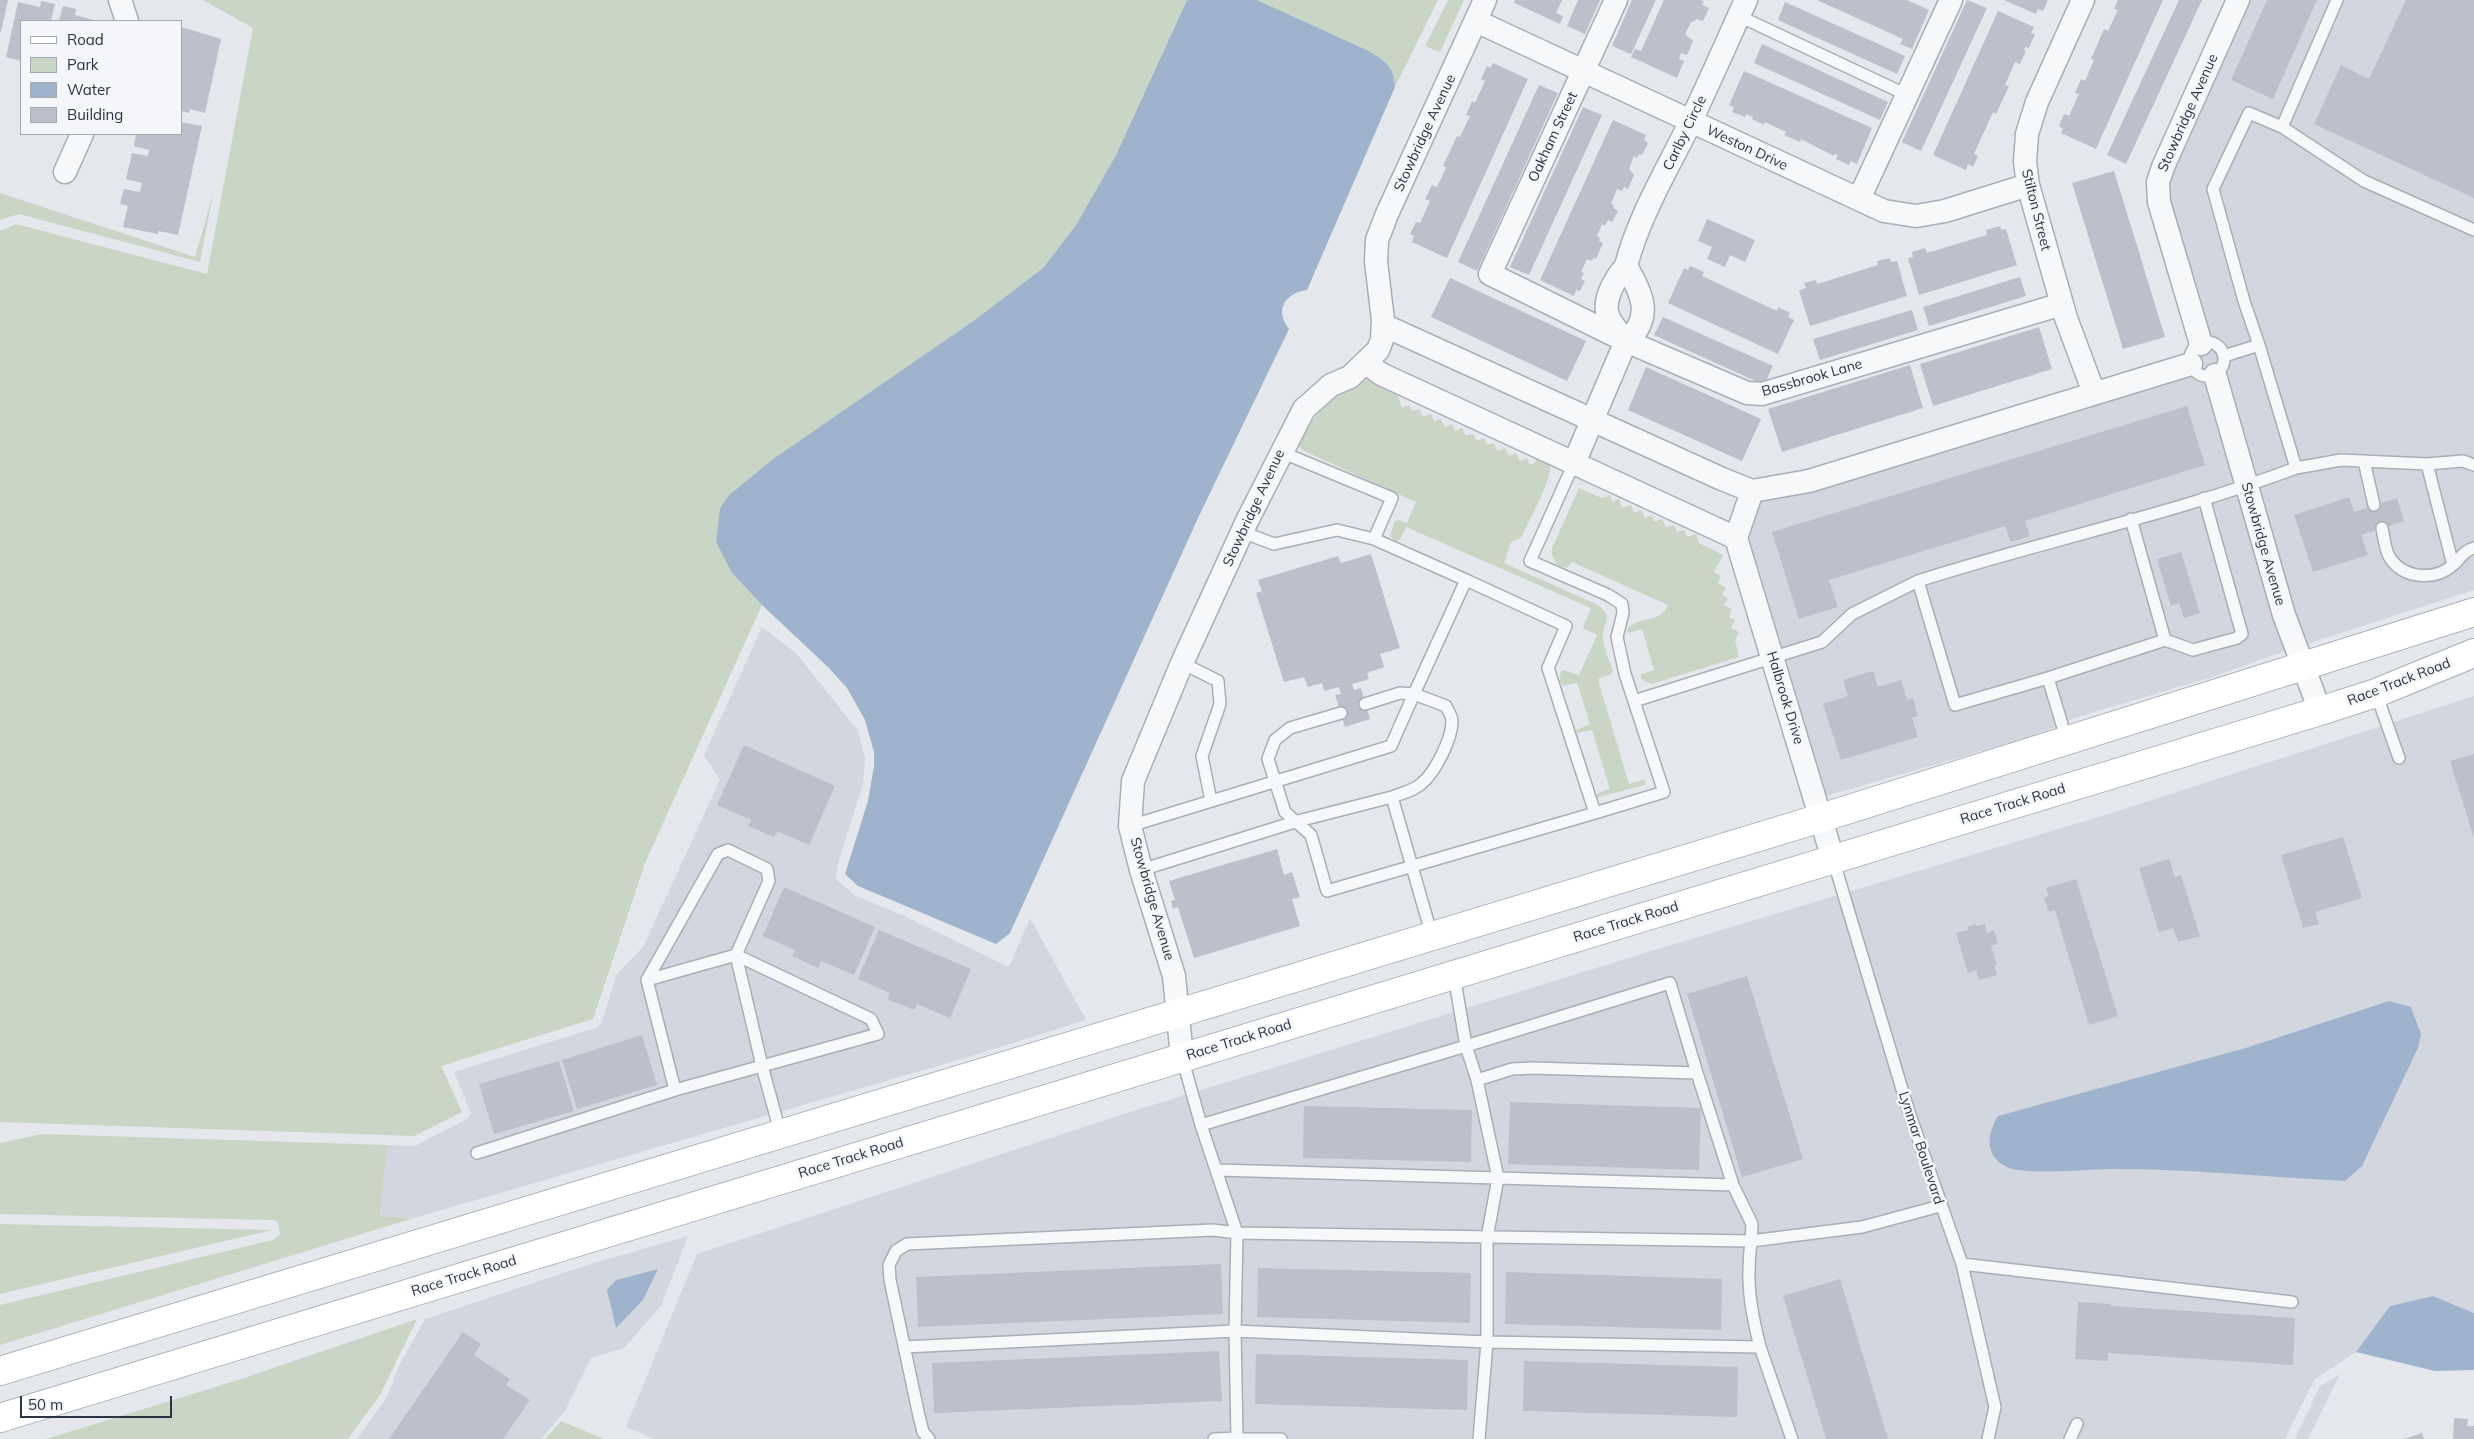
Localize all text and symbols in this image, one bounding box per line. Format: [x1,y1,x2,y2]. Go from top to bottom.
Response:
legend [20,20,182,135]
text: Road [67,30,104,49]
street label: Stowbridge Avenue [2154,51,2222,175]
text: Park [67,55,99,74]
street label: Stowbridge Avenue [1390,72,1460,194]
text: Water [67,80,111,99]
street label: Oakham Street [1525,89,1581,185]
street label: Carlby Circle [1660,93,1710,173]
text: Building [67,105,123,124]
street label: Weston Drive [1704,122,1790,174]
street label: Stilton Street [2018,167,2054,253]
street label: Bassbrook Lane [1760,356,1864,400]
street label: Stowbridge Avenue [1219,447,1289,569]
street label: Stowbridge Avenue [2237,481,2289,607]
street label: Halbrook Drive [1763,649,1807,747]
street label: Race Track Road [2345,655,2453,709]
street label: Race Track Road [1958,780,2068,828]
street label: Stowbridge Avenue [1126,836,1178,962]
street label: Race Track Road [1571,898,1681,946]
street label: Race Track Road [1184,1016,1294,1064]
street label: Lynmar Boulevard [1895,1089,1947,1207]
street label: Race Track Road [796,1134,906,1182]
street label: Race Track Road [409,1252,519,1300]
scale bar [22,1386,175,1418]
text: 50 m [28,1395,63,1414]

